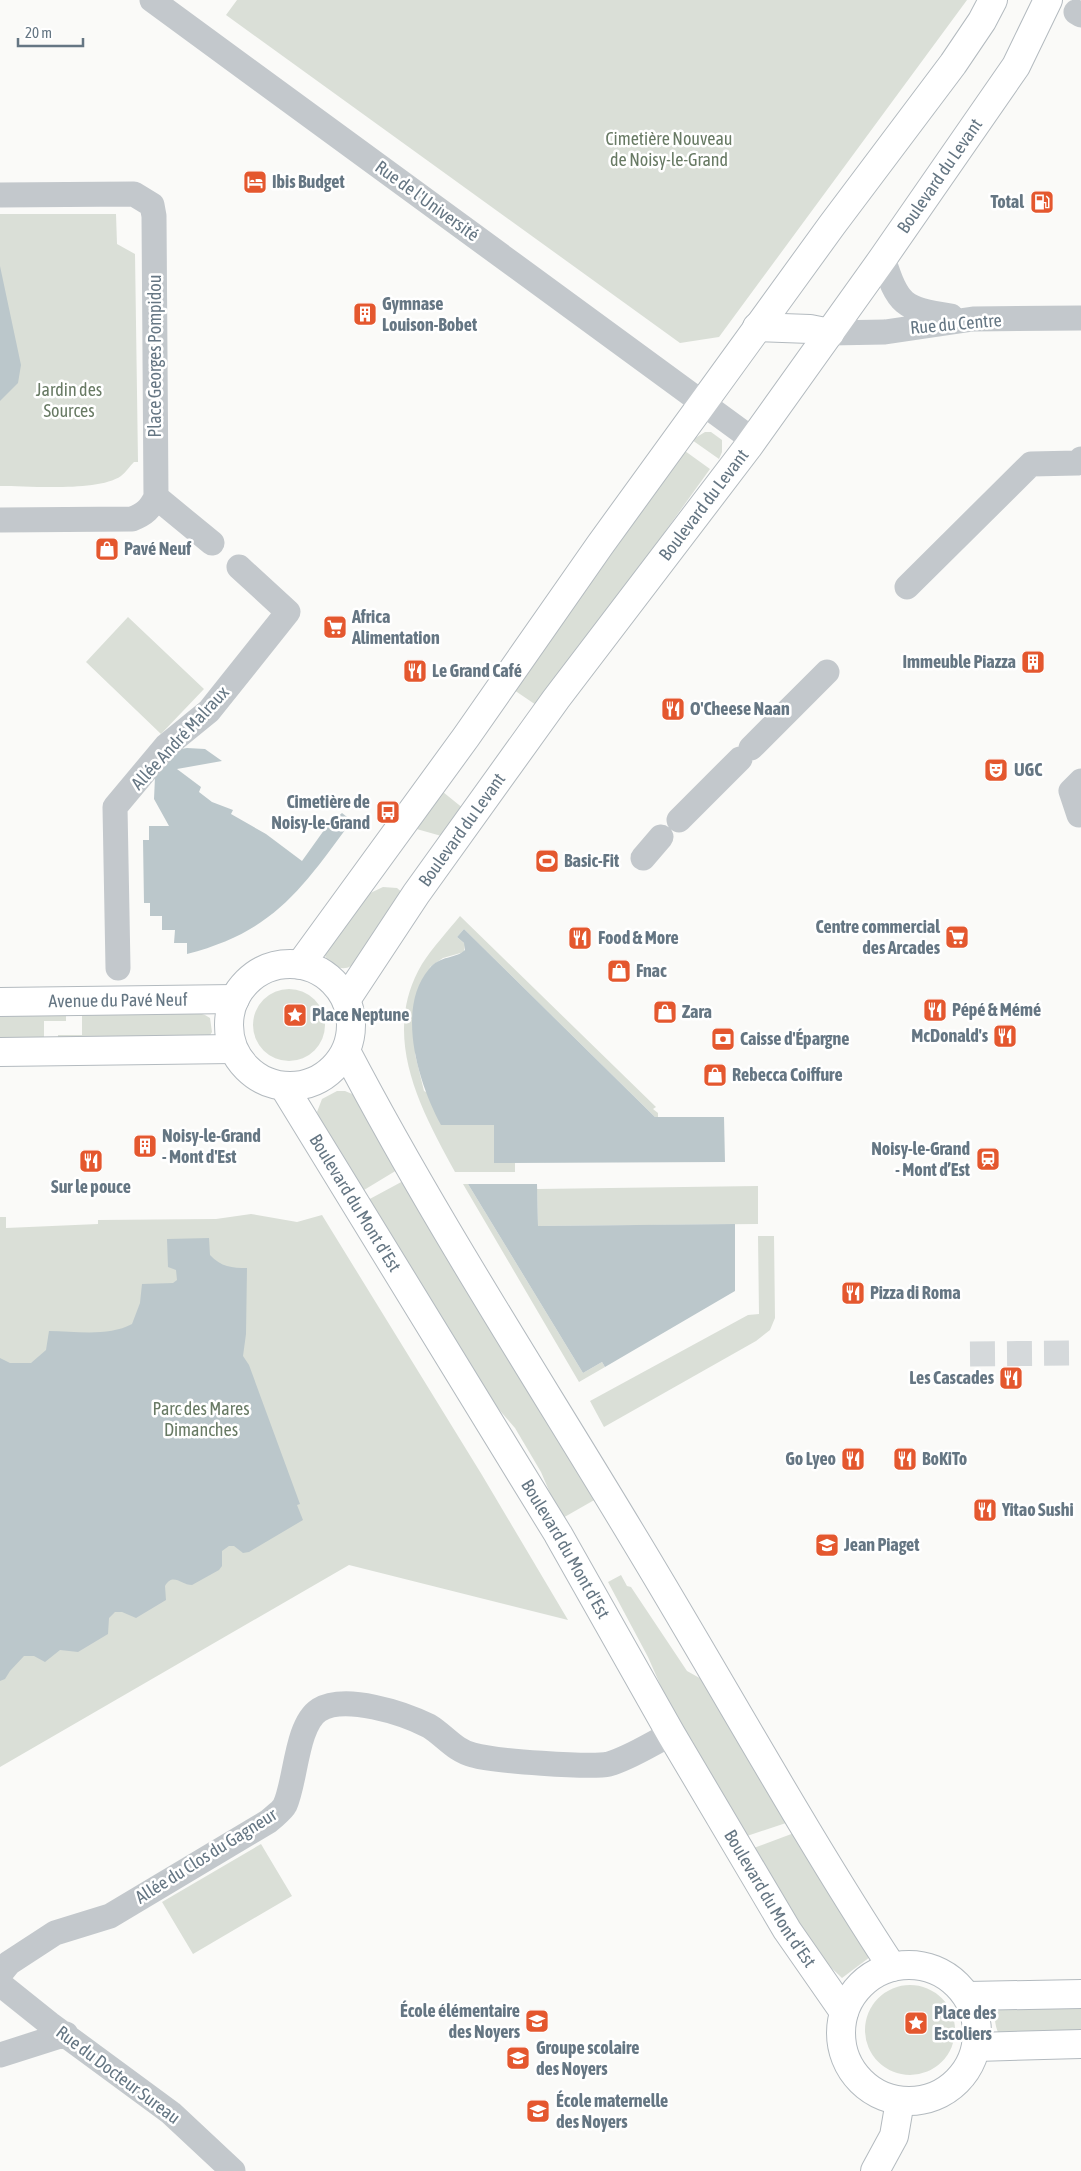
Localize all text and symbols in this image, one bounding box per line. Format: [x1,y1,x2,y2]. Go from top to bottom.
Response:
scale bar [18,15,82,47]
text: 20 m [25,24,52,41]
street label: Boulevard du Levant [893,114,986,237]
park label: Cimetière Nouveau de Noisy-le-Grand [605,128,733,170]
street label: Rue de l'Université [371,156,483,245]
hotel icon: Ibis Budget [242,169,268,195]
place label: Ibis Budget [272,171,345,192]
fuel station icon: Total [1029,189,1055,215]
place label: Total [990,191,1024,212]
street label: Place Georges Pompidou [144,275,165,437]
place label: Gymnase Louison-Bobet [382,293,478,335]
building icon: Gymnase Louison-Bobet [352,301,378,327]
street label: Rue du Centre [909,309,1003,338]
park label: Jardin des Sources [36,379,102,421]
street label: Boulevard du Levant [654,445,753,565]
shop icon: Pavé Neuf [94,536,120,562]
place label: Pavé Neuf [124,538,192,559]
place label: Africa Alimentation [351,606,440,648]
supermarket icon: Africa Alimentation [322,614,348,640]
building icon: Immeuble Piazza [1020,649,1046,675]
place label: Immeuble Piazza [902,651,1016,672]
restaurant icon: Le Grand Café [402,658,428,684]
place label: Le Grand Café [432,660,522,681]
street label: Allée André Malraux [126,682,233,794]
restaurant icon: O'Cheese Naan [660,696,686,722]
place label: O'Cheese Naan [690,698,790,719]
theatre icon: UGC [983,757,1009,783]
place label: UGC [1014,759,1042,780]
street label: Boulevard du Levant [414,769,509,890]
place label: Cimetière de Noisy-le-Grand [271,791,370,833]
bus stop icon: Cimetière de Noisy-le-Grand [375,799,401,825]
sports icon: Basic-Fit [534,848,560,874]
place label: Basic-Fit [564,850,620,871]
place label: Centre commercial des Arcades [815,916,941,958]
supermarket icon: Centre commercial des Arcades [944,924,970,950]
restaurant icon: Food & More [567,925,593,951]
place label: Food & More [598,927,679,948]
shop icon: Fnac [606,958,632,984]
place label: Fnac [636,960,667,981]
street label: Avenue du Pavé Neuf [48,989,188,1011]
restaurant icon: Pépé & Mémé [922,997,948,1023]
shop icon: Zara [652,999,678,1025]
place label: Pépé & Mémé [952,999,1041,1020]
place label: Zara [682,1001,712,1022]
place icon: Place Neptune [282,1002,308,1028]
place label: Place Neptune [312,1004,409,1025]
restaurant icon: McDonald's [992,1023,1018,1049]
place label: McDonald's [911,1025,989,1046]
bank icon: Caisse d'Épargne [710,1026,736,1052]
place label: Caisse d'Épargne [740,1028,849,1049]
shop icon: Rebecca Coiffure [702,1062,728,1088]
place label: Rebecca Coiffure [732,1064,843,1085]
place label: Noisy-le-Grand - Mont d'Est [162,1125,261,1167]
street label: Boulevard du Mont d'Est [305,1130,406,1275]
building icon: Noisy-le-Grand - Mont d'Est [132,1133,158,1159]
place label: Noisy-le-Grand - Mont d’Est [871,1138,971,1180]
station icon: Noisy-le-Grand - Mont d’Est [975,1146,1001,1172]
restaurant icon: Sur le pouce [78,1148,104,1174]
place label: Sur le pouce [51,1176,131,1197]
restaurant icon: Pizza di Roma [840,1280,866,1306]
place label: Pizza di Roma [870,1282,961,1303]
restaurant icon: Les Cascades [998,1365,1024,1391]
place label: Les Cascades [909,1367,995,1388]
park label: Parc des Mares Dimanches [152,1398,250,1440]
restaurant icon: Go Lyeo [840,1446,866,1472]
restaurant icon: BoKiTo [892,1446,918,1472]
place label: Go Lyeo [785,1448,836,1469]
place label: BoKiTo [922,1448,967,1469]
street label: Boulevard du Mont d'Est [517,1475,615,1622]
restaurant icon: Yitao Sushi [972,1497,998,1523]
place label: Yitao Sushi [1001,1499,1074,1520]
school or university icon: Jean Piaget [814,1532,840,1558]
place label: Jean Piaget [843,1534,920,1555]
street label: Allée du Clos du Gagneur [131,1803,281,1908]
street label: Boulevard du Mont d'Est [720,1826,821,1971]
place label: École élémentaire des Noyers [400,2000,521,2042]
place label: Place des Escoliers [934,2002,997,2044]
school or university icon: École élémentaire des Noyers [524,2008,550,2034]
place icon: Place des Escoliers [903,2010,929,2036]
street label: Rue du Docteur Sureau [52,2021,184,2128]
place label: Groupe scolaire des Noyers [536,2037,639,2079]
school or university icon: Groupe scolaire des Noyers [505,2045,531,2071]
place label: École maternelle des Noyers [556,2090,668,2132]
school or university icon: École maternelle des Noyers [525,2098,551,2124]

